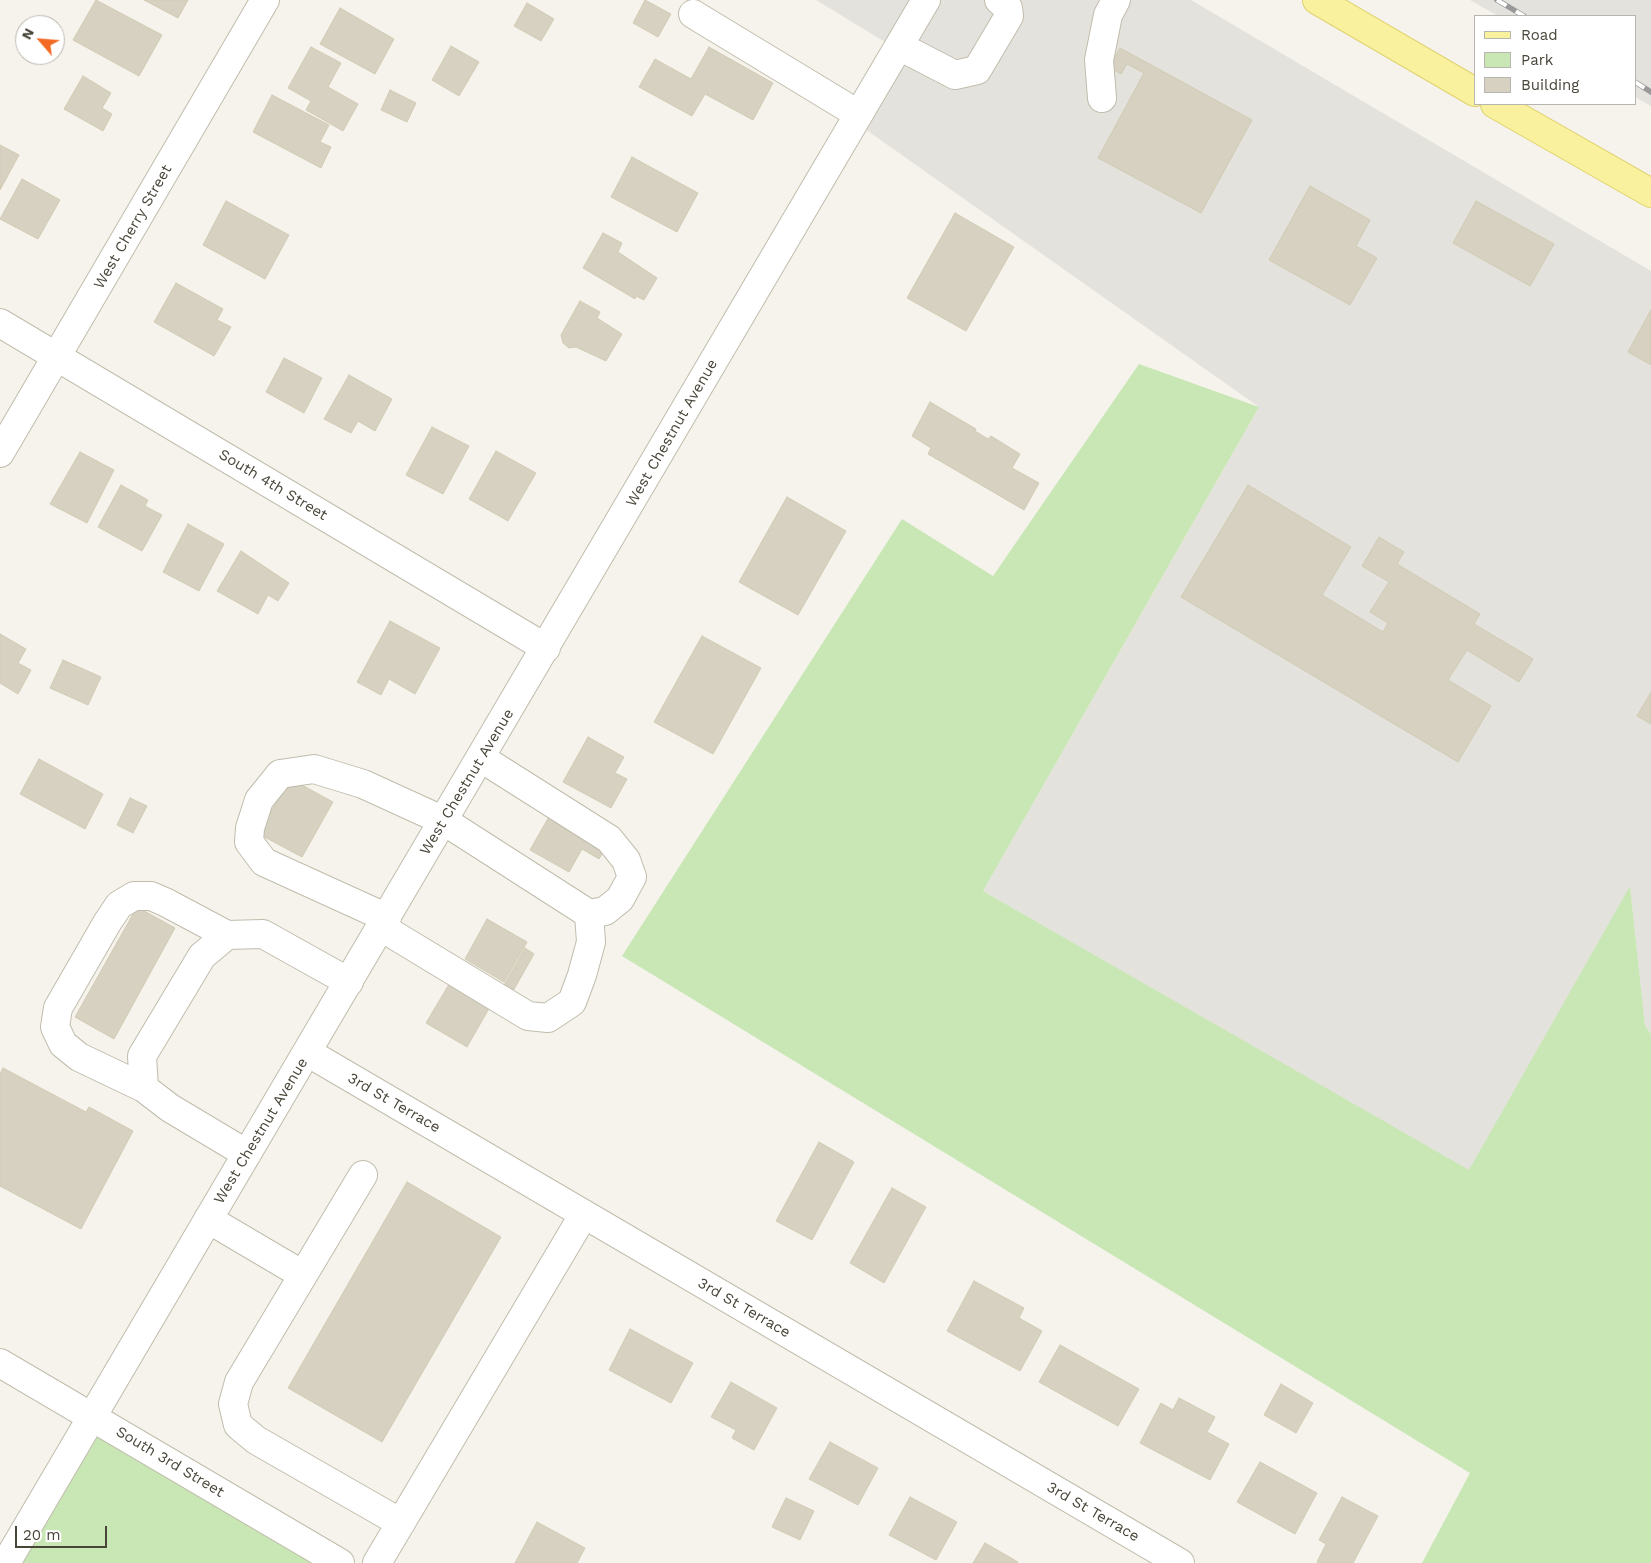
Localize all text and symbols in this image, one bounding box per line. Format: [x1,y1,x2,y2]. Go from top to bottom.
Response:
north arrow [15,15,65,65]
legend [1474,15,1636,105]
text: N [18,25,37,42]
text: Road [1521,26,1558,44]
text: Park [1521,51,1553,69]
text: Building [1521,76,1579,94]
street label: West Cherry Street [90,162,176,292]
street label: West Chestnut Avenue [622,356,722,510]
street label: South 4th Street [215,445,331,525]
street label: West Chestnut Avenue [416,706,518,858]
street label: West Chestnut Avenue [210,1055,312,1207]
street label: 3rd St Terrace [345,1069,443,1137]
street label: 3rd St Terrace [695,1274,793,1342]
street label: South 3rd Street [113,1423,227,1501]
street label: 3rd St Terrace [1044,1478,1142,1546]
scale bar [18,1516,110,1548]
text: 20 m [23,1526,61,1544]

